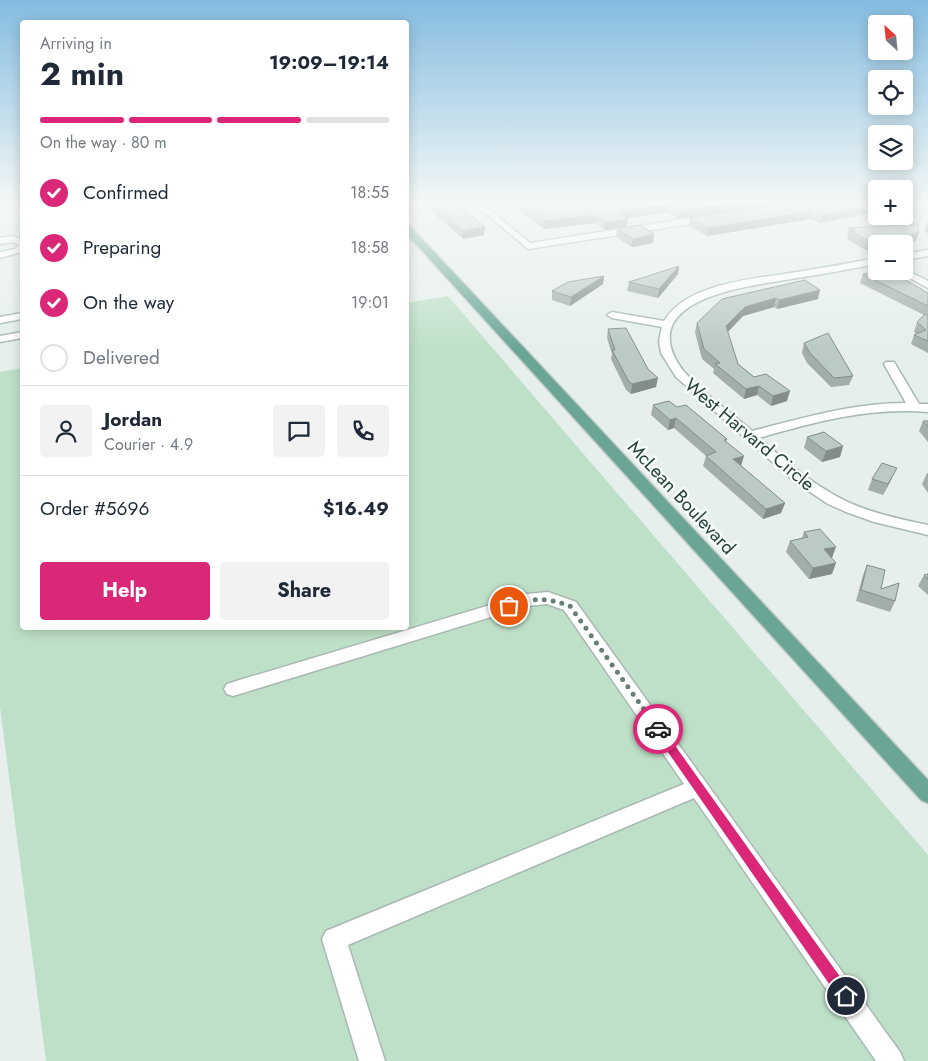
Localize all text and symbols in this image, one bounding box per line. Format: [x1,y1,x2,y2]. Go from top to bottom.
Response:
north arrow [868,15,912,60]
map controls [868,15,913,280]
text: Arriving in [40,32,112,55]
text: 19:09–19:14 [269,49,389,76]
text: 2 min [40,51,124,97]
button: locate [868,70,913,115]
button: layers [868,125,913,170]
text: On the way · 80 m [40,131,167,154]
icon: check [40,179,68,207]
text: Confirmed [83,179,169,206]
button: + [868,180,913,225]
text: 18:55 [350,181,389,204]
icon: check [40,234,68,262]
text: Preparing [83,234,161,261]
button: − [868,235,913,280]
text: 18:58 [351,236,389,259]
icon: check [40,289,68,317]
text: On the way [83,289,174,316]
text: 19:01 [351,291,389,314]
text: Delivered [83,344,160,371]
street label: West Harvard Circle [679,372,821,497]
button: person [40,405,92,457]
button: chat [273,405,325,457]
button: phone [337,405,389,457]
text: Jordan [104,406,162,433]
text: Courier · 4.9 [104,433,193,456]
street label: McLean Boulevard [622,434,742,560]
text: Order #5696 [40,495,149,522]
text: $16.49 [323,495,389,522]
button: Help [40,562,210,620]
button: Share [220,562,389,620]
pin [488,585,530,627]
icon: bag [495,592,523,620]
courier [633,704,683,754]
icon: car [644,715,672,743]
pin [825,975,867,1017]
icon: home [832,982,860,1010]

